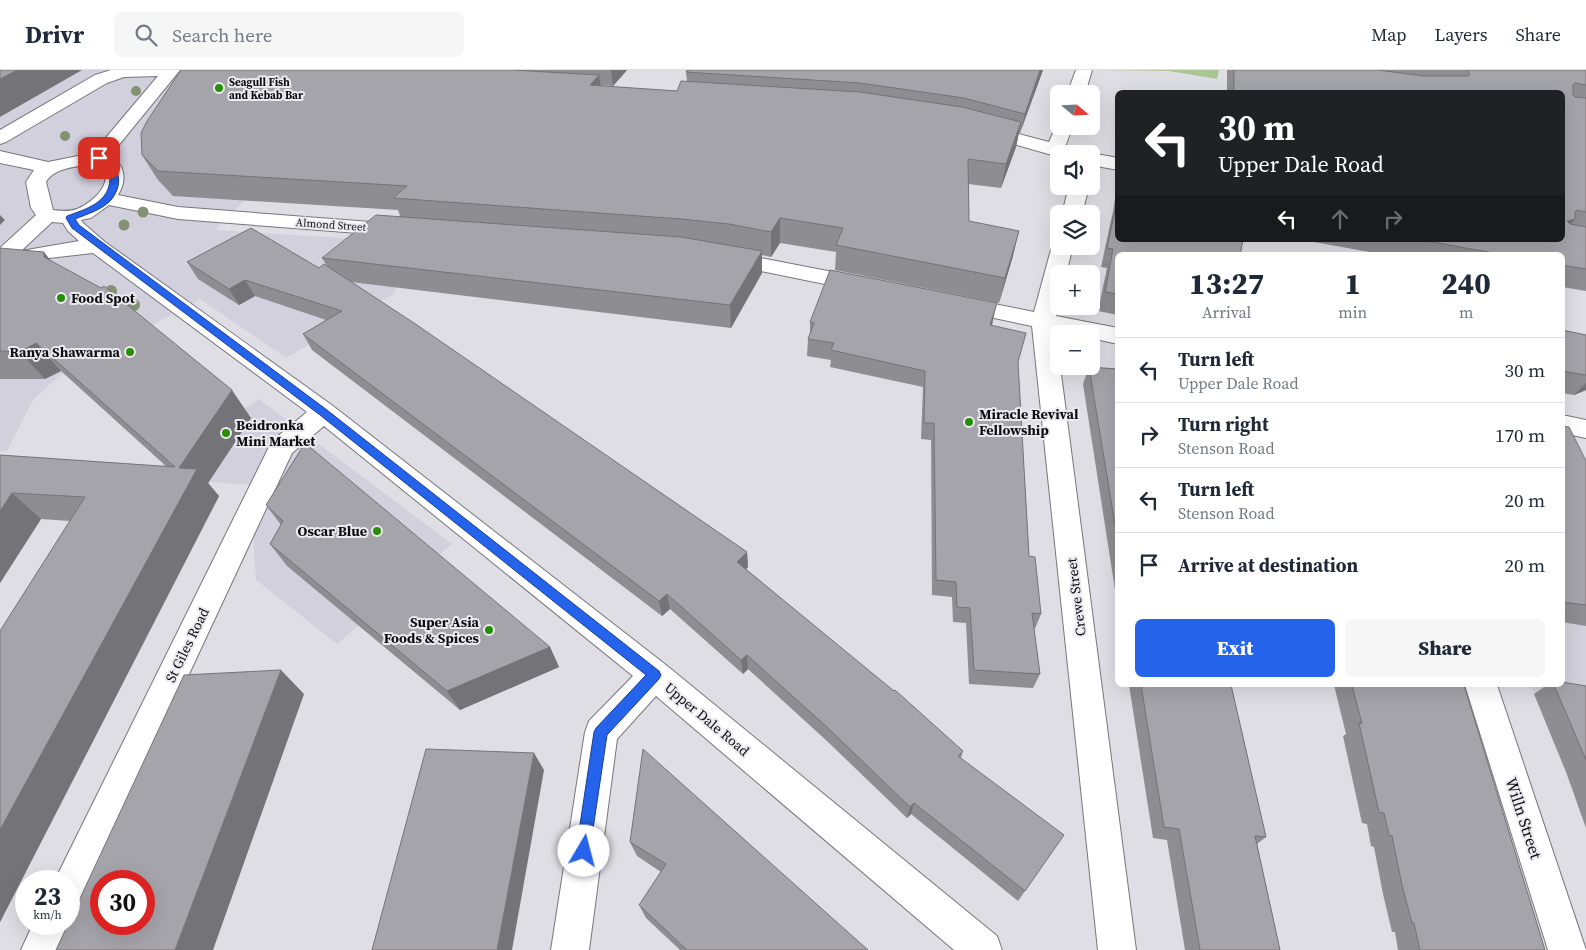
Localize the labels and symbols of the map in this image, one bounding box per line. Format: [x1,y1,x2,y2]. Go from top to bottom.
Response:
place label: Seagull Fish and Kebab Bar [229,75,304,103]
marker: Seagull Fish and Kebab Bar [213,82,225,94]
north arrow [1050,85,1100,135]
pin [78,137,120,179]
street label: Almond Street [295,215,367,235]
place label: Food Spot [71,288,136,308]
marker: Food Spot [55,292,67,304]
place label: Ranya Shawarma [10,342,121,362]
marker: Ranya Shawarma [124,346,136,358]
place label: Miracle Revival Fellowship [979,404,1079,440]
place label: Beidronka Mini Market [236,415,316,451]
marker: Miracle Revival Fellowship [963,416,975,428]
marker: Beidronka Mini Market [220,427,232,439]
place label: Oscar Blue [298,521,367,541]
marker: Oscar Blue [371,525,383,537]
street label: Crewe Street [1061,556,1091,637]
street label: St Giles Road [160,604,214,686]
place label: Super Asia Foods & Spices [384,612,480,648]
marker: Super Asia Foods & Spices [483,624,495,636]
street label: Upper Dale Road [660,677,754,761]
street label: Willn Street [1501,775,1548,862]
position arrow [557,824,609,876]
speed limit sign: 30 [90,870,155,935]

